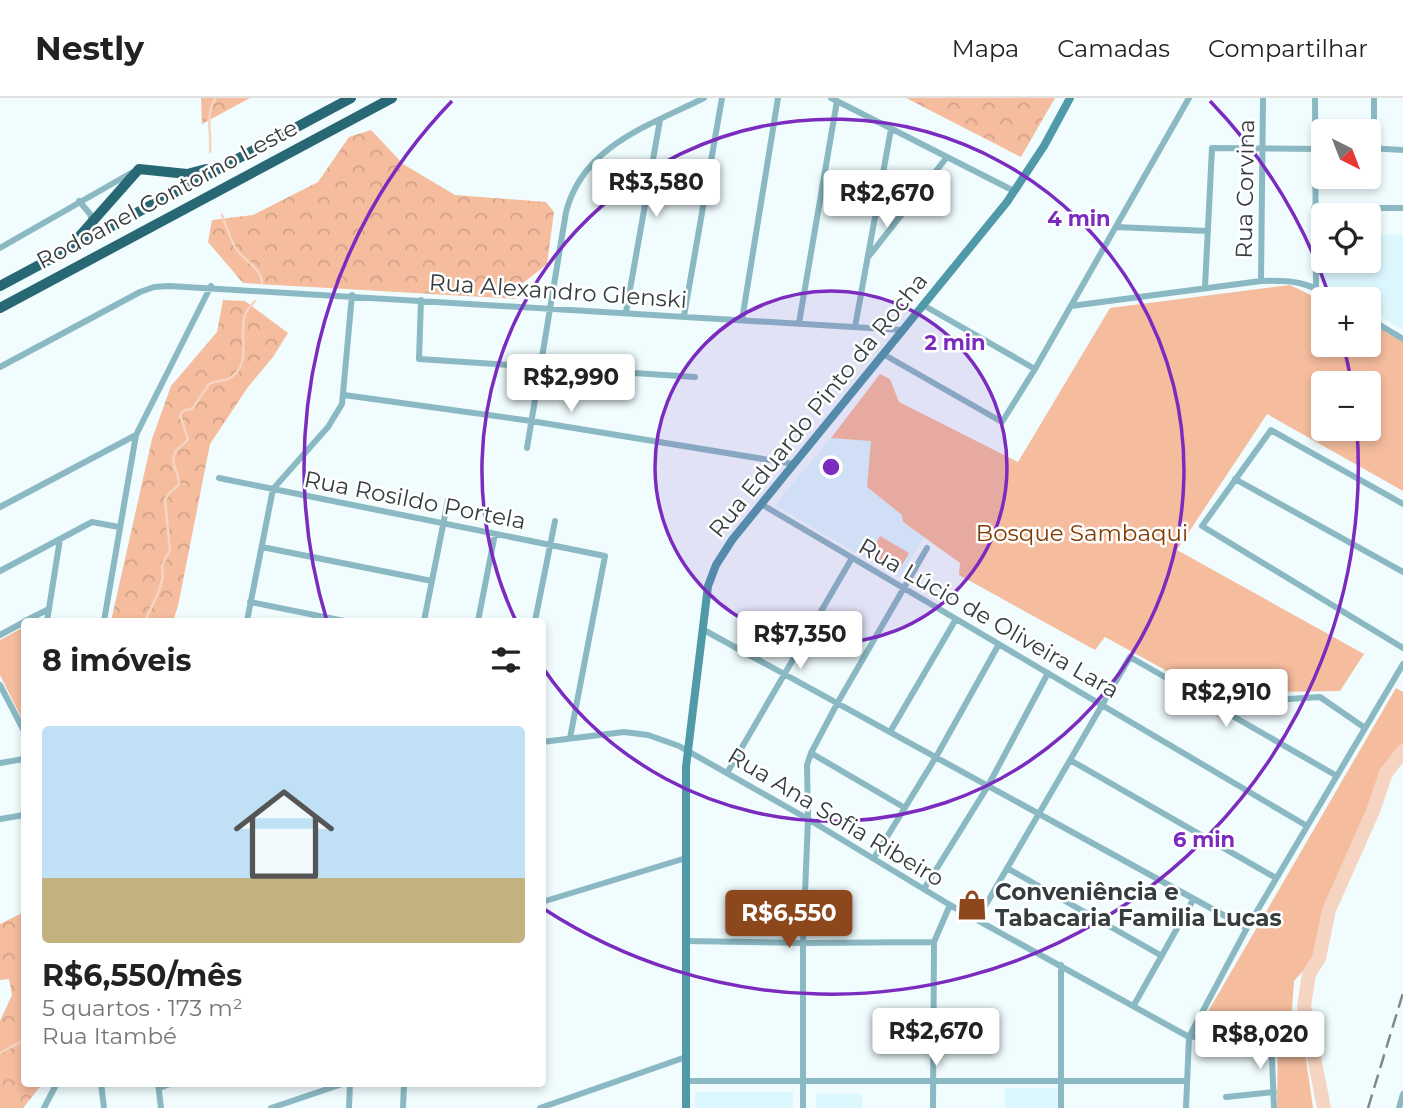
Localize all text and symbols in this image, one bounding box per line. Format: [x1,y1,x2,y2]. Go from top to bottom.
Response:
text: Nestly [35,28,144,68]
text: Mapa [952,34,1019,63]
text: Camadas [1057,34,1170,63]
text: Compartilhar [1208,34,1368,63]
street label: Rodoanel Contorno Leste [32,113,302,275]
street label: Rua Corvina [1230,119,1260,259]
north arrow [1311,119,1381,189]
map controls [1311,119,1381,441]
pin: R$3,580 [591,159,721,219]
text: R$3,580 [608,168,704,196]
pin: R$2,670 [822,170,952,230]
text: R$2,670 [839,179,935,207]
button: locate [1311,203,1381,273]
text: 4 min [1047,206,1111,231]
street label: Rua Eduardo Pinto da Rocha [703,267,933,543]
street label: Rua Alexandro Glenski [428,268,688,314]
button: + [1311,287,1381,357]
text: 2 min [924,330,986,355]
pin: R$2,990 [506,354,636,414]
text: R$2,990 [523,363,619,391]
button: − [1311,371,1381,441]
centre of rings [819,455,843,479]
street label: Rua Rosildo Portela [302,465,528,535]
park label: Bosque Sambaqui [976,519,1188,547]
street label: Rua Lúcio de Oliveira Lara [854,532,1124,704]
pin: R$7,350 [735,612,865,671]
text: R$7,350 [753,620,847,648]
icon: filters [487,641,525,679]
text: 8 imóveis [42,642,192,679]
pin: R$2,910 [1161,670,1291,729]
text: R$2,910 [1181,678,1271,706]
street label: Rua Ana Sofia Ribeiro [723,741,949,893]
icon: home [221,771,347,897]
text: 6 min [1173,827,1235,852]
place label: Conveniência e Tabacaria Familia Lucas [995,878,1282,932]
shop icon: Conveniência e Tabacaria Familia Lucas [955,888,989,922]
pin: R$6,550 [724,890,854,950]
text: R$6,550 [741,899,837,927]
text: R$6,550/mês [42,957,242,994]
text: 5 quartos · 173 m² [42,994,243,1022]
pin: R$2,670 [871,1009,1001,1068]
pin: R$8,020 [1195,1012,1325,1071]
text: R$2,670 [888,1017,984,1045]
text: R$8,020 [1211,1020,1309,1048]
text: Rua Itambé [42,1022,177,1050]

